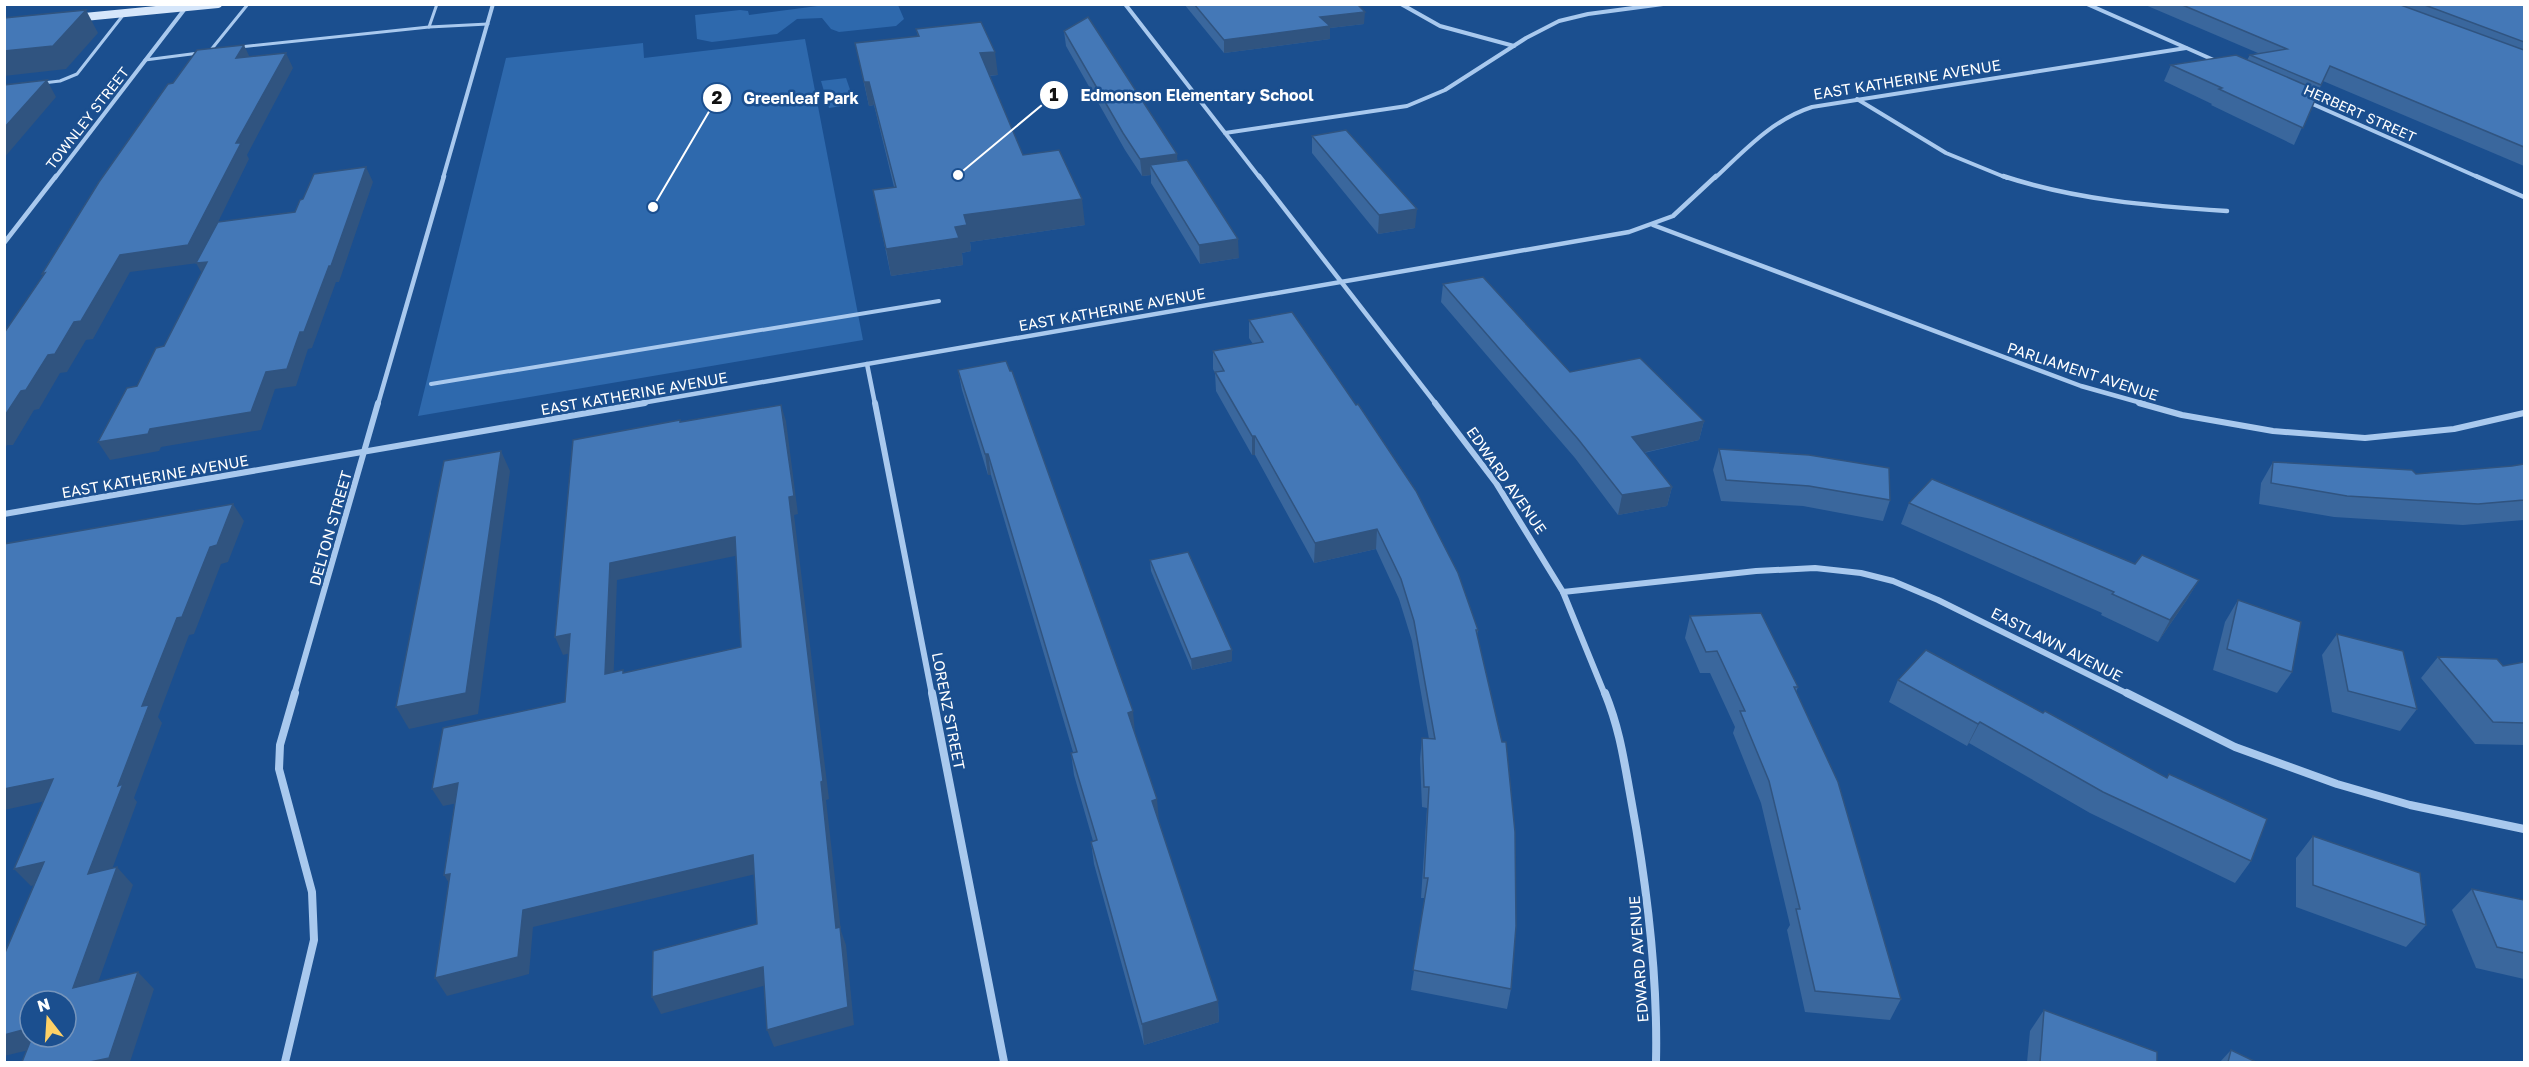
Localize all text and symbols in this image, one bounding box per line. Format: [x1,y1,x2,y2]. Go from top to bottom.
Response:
street label: EAST KATHERINE AVENUE [1812,55,2002,103]
street label: TOWNLEY STREET [42,63,132,172]
callout: Edmonson Elementary School [1039,78,1326,112]
callout: Greenleaf Park [702,81,871,115]
street label: HERBERT STREET [2301,81,2419,146]
text: 1 [1049,83,1059,105]
text: Edmonson Elementary School [1080,85,1314,105]
text: 2 [712,86,723,108]
text: Greenleaf Park [743,88,859,108]
street label: EAST KATHERINE AVENUE [1017,284,1207,334]
street label: PARLIAMENT AVENUE [2005,338,2161,404]
street label: EAST KATHERINE AVENUE [539,368,729,418]
street label: EDWARD AVENUE [1463,423,1551,537]
street label: EAST KATHERINE AVENUE [60,451,250,501]
street label: DELTON STREET [305,468,355,588]
street label: EASTLAWN AVENUE [1988,603,2126,685]
street label: LORENZ STREET [929,651,969,771]
street label: EDWARD AVENUE [1625,895,1651,1023]
north arrow [18,989,78,1049]
text: N [35,993,52,1016]

